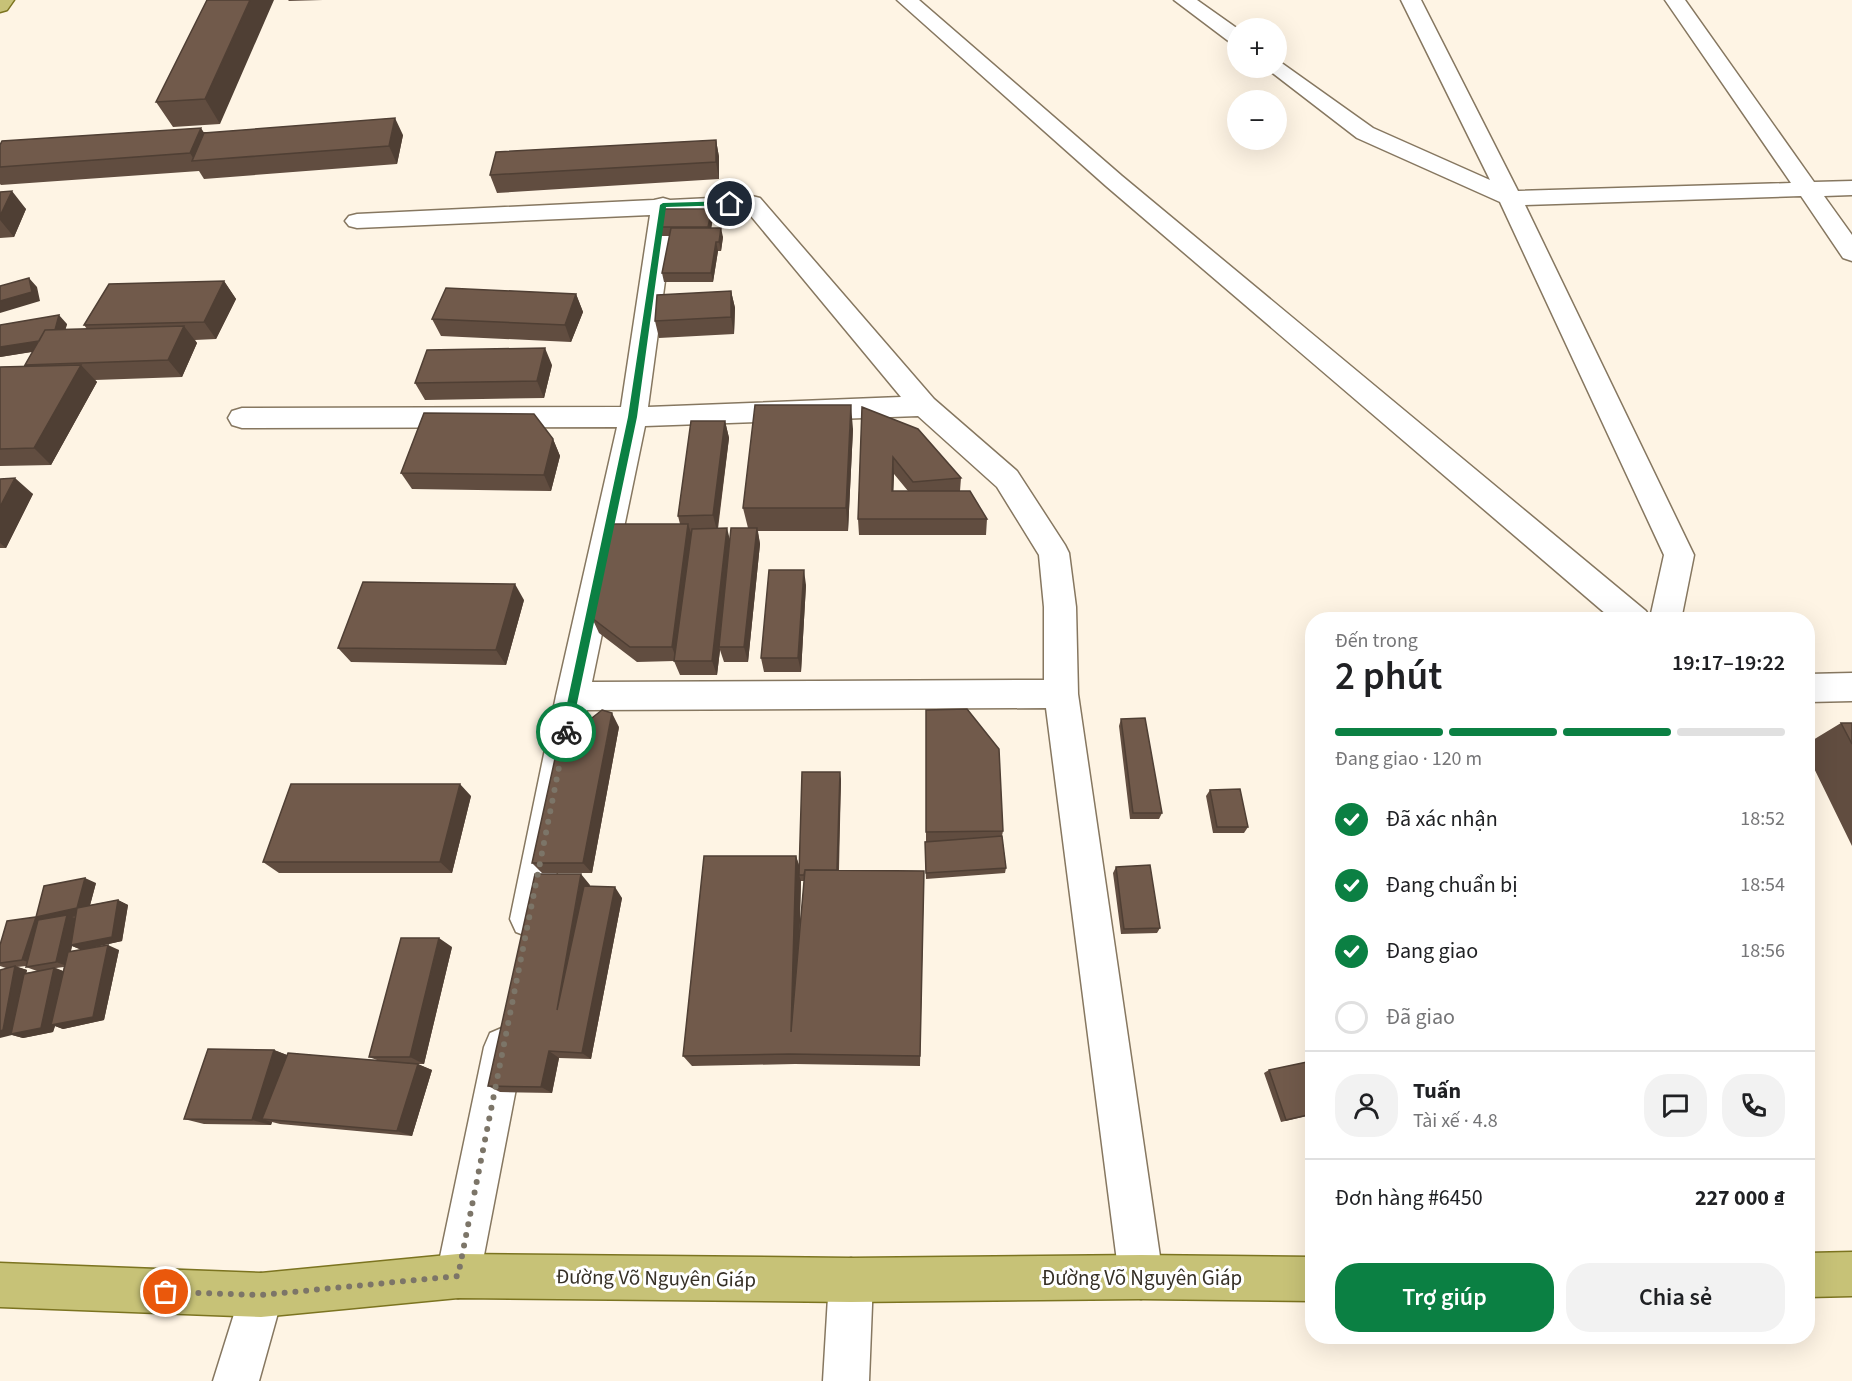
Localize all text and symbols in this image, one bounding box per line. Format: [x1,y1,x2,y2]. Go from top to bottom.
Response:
map controls [1227,18,1287,150]
button: + [1227,18,1287,78]
button: − [1227,90,1287,150]
pin [704,178,755,229]
icon: home [713,187,746,220]
text: Đến trong [1335,627,1418,655]
text: 19:17–19:22 [1672,647,1785,679]
text: 2 phút [1335,649,1442,705]
courier [536,702,596,762]
icon: bike [550,716,583,749]
text: Đang giao · 120 m [1335,745,1482,773]
icon: check [1335,803,1368,836]
text: Đã xác nhận [1386,803,1498,835]
text: 18:52 [1740,805,1785,833]
icon: check [1335,869,1368,902]
text: Đang chuẩn bị [1386,869,1518,901]
text: 18:54 [1740,871,1785,899]
icon: check [1335,935,1368,968]
text: Đang giao [1386,935,1478,967]
text: 18:56 [1740,937,1785,965]
text: Đã giao [1386,1001,1455,1033]
button: person [1335,1074,1398,1137]
button: chat [1644,1074,1707,1137]
button: phone [1722,1074,1785,1137]
text: Tuấn [1413,1075,1461,1107]
text: Tài xế · 4.8 [1413,1107,1498,1135]
text: Đơn hàng #6450 [1335,1182,1483,1214]
text: 227 000 ₫ [1695,1182,1785,1214]
street label: Đường Võ Nguyên Giáp [556,1261,756,1295]
street label: Đường Võ Nguyên Giáp [1042,1263,1242,1293]
button: Trợ giúp [1335,1263,1554,1332]
button: Chia sẻ [1566,1263,1785,1332]
pin [140,1266,191,1317]
icon: bag [149,1275,182,1308]

